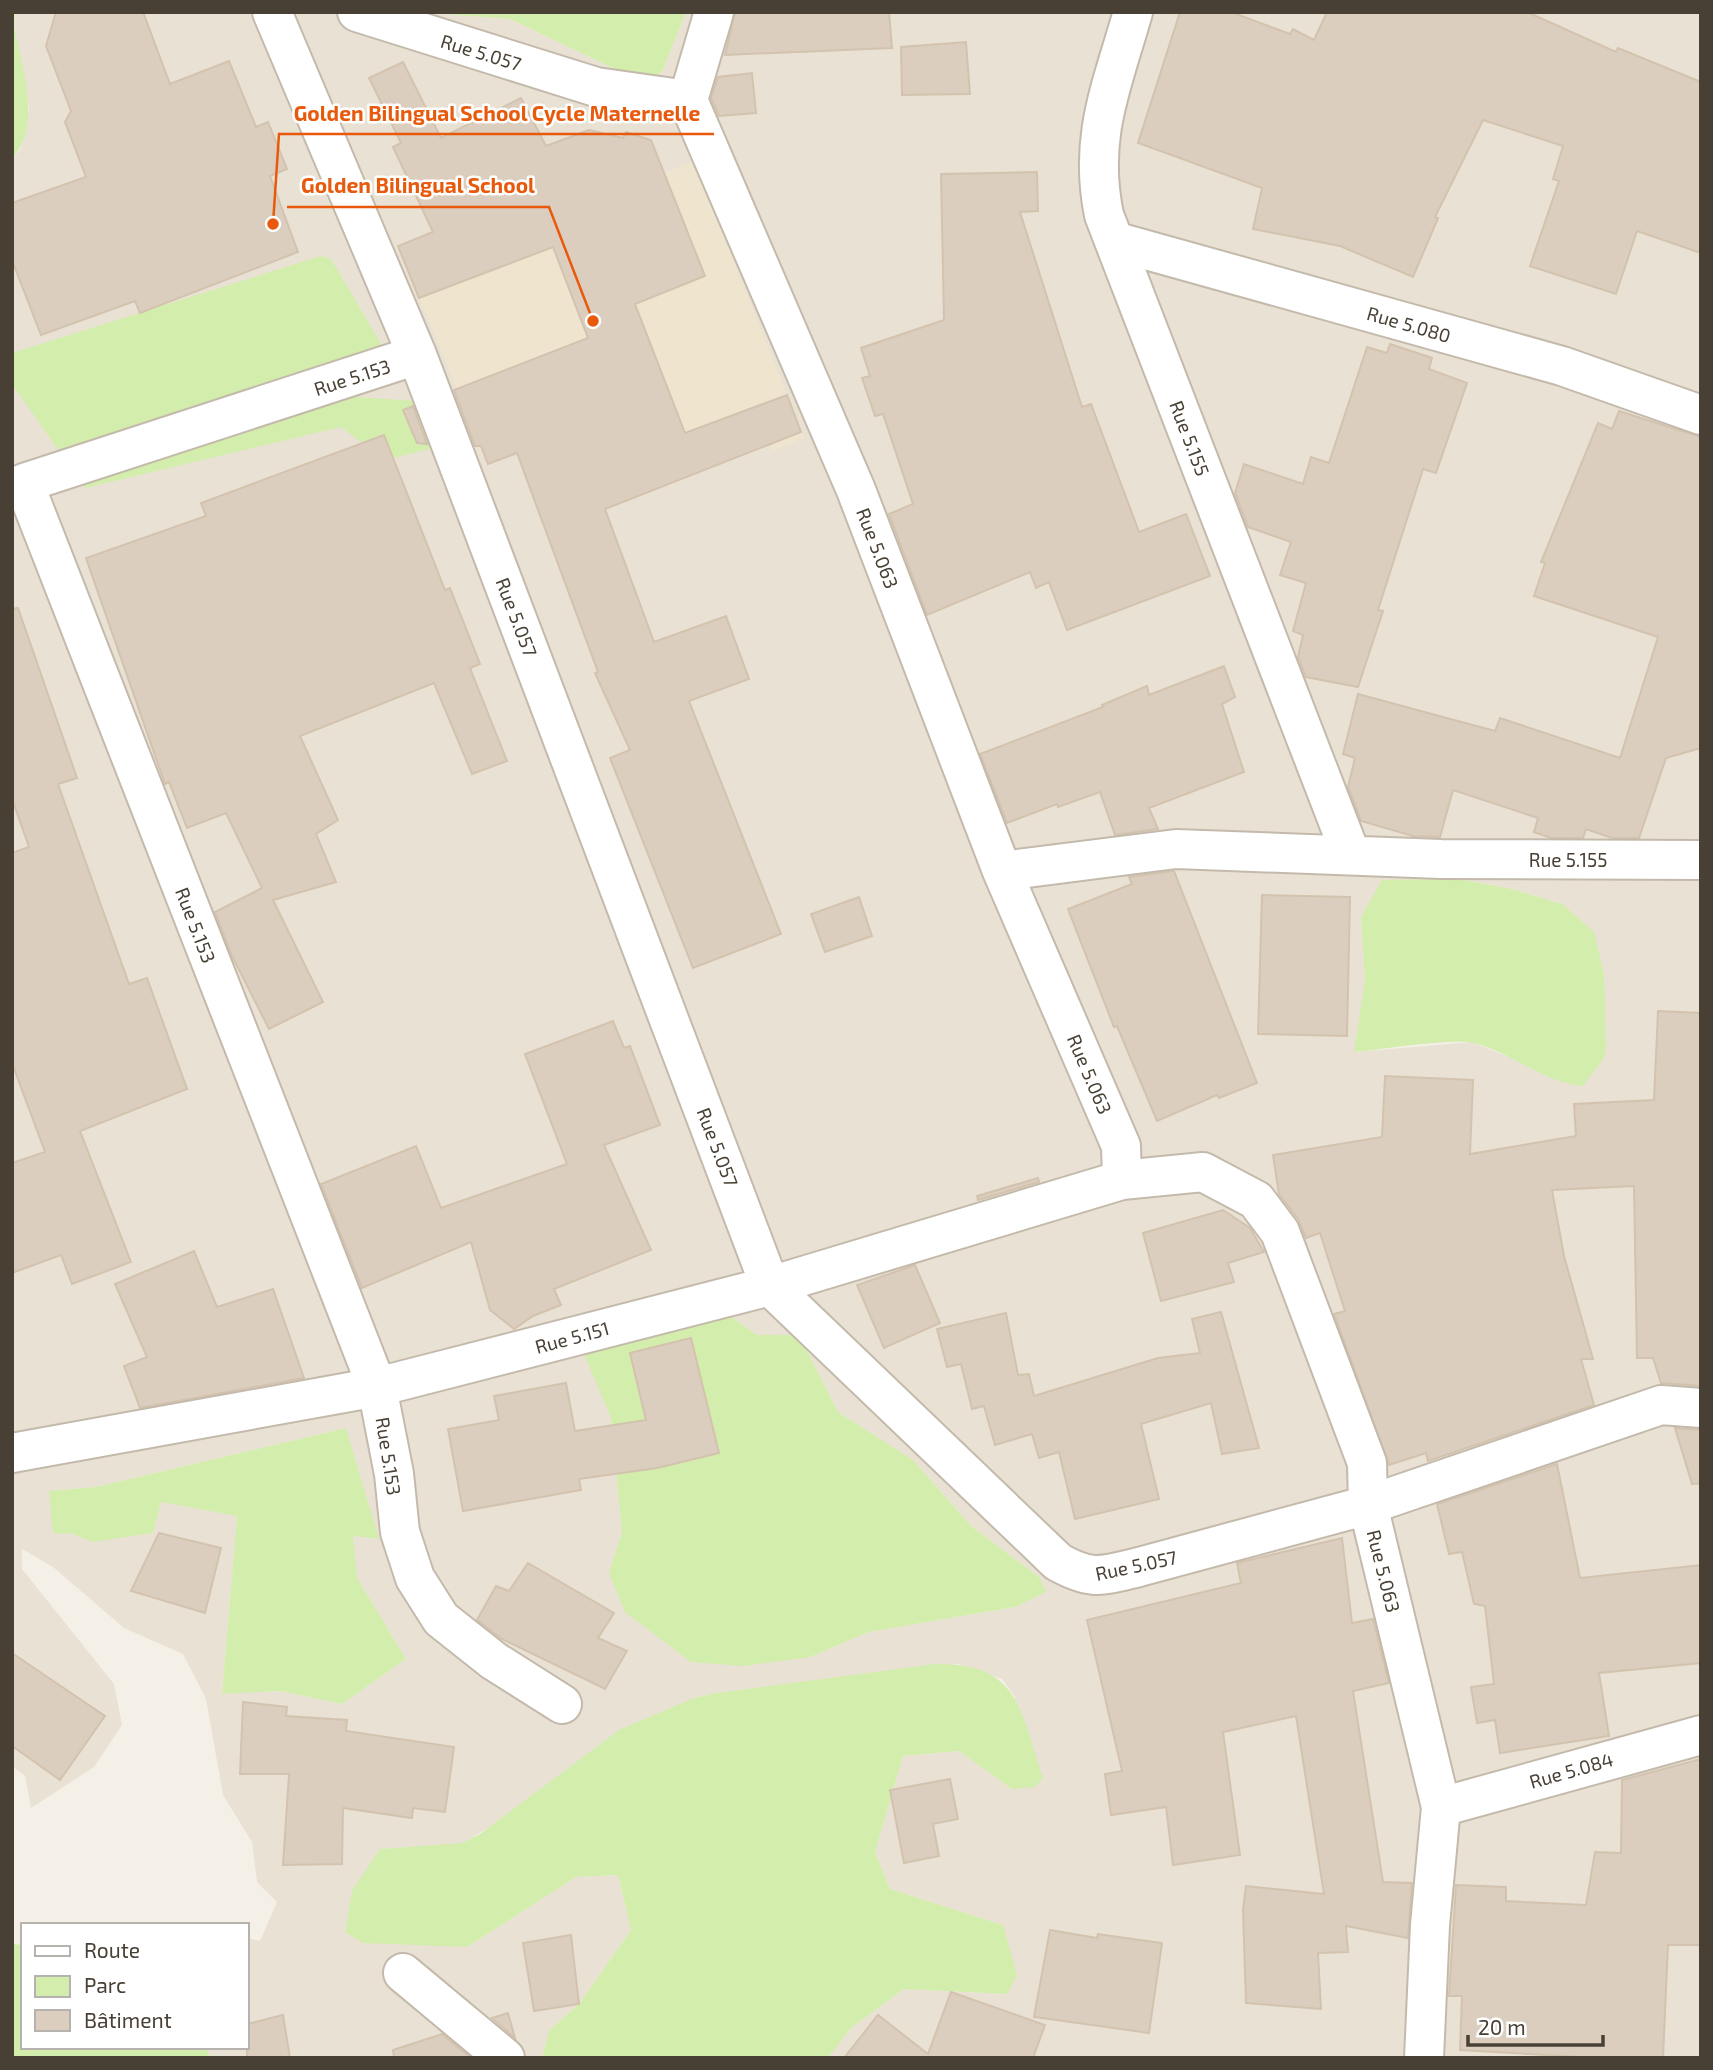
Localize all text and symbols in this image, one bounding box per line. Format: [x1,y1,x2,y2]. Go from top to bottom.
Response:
street label: Rue 5.057 [438,29,524,75]
callout: Golden Bilingual School Cycle Maternelle [279,92,714,134]
text: Golden Bilingual School Cycle Maternelle [294,100,700,126]
callout: Golden Bilingual School [287,165,549,207]
text: Golden Bilingual School [301,172,535,197]
street label: Rue 5.080 [1364,301,1454,347]
street label: Rue 5.153 [311,354,393,400]
street label: Rue 5.155 [1165,397,1215,479]
street label: Rue 5.063 [852,504,904,592]
street label: Rue 5.057 [491,574,543,660]
street label: Rue 5.155 [1529,848,1607,871]
street label: Rue 5.153 [171,884,221,966]
street label: Rue 5.063 [1063,1031,1117,1117]
street label: Rue 5.057 [692,1104,744,1190]
street label: Rue 5.151 [532,1316,612,1358]
street label: Rue 5.153 [371,1415,407,1497]
street label: Rue 5.063 [1363,1527,1405,1615]
street label: Rue 5.057 [1093,1545,1179,1585]
street label: Rue 5.084 [1526,1747,1616,1793]
legend [21,1923,248,2049]
text: Route [84,1937,140,1962]
text: Parc [84,1972,126,1997]
scale bar [1468,2004,1603,2048]
text: Bâtiment [84,2007,172,2032]
text: 20 m [1478,2014,1526,2039]

